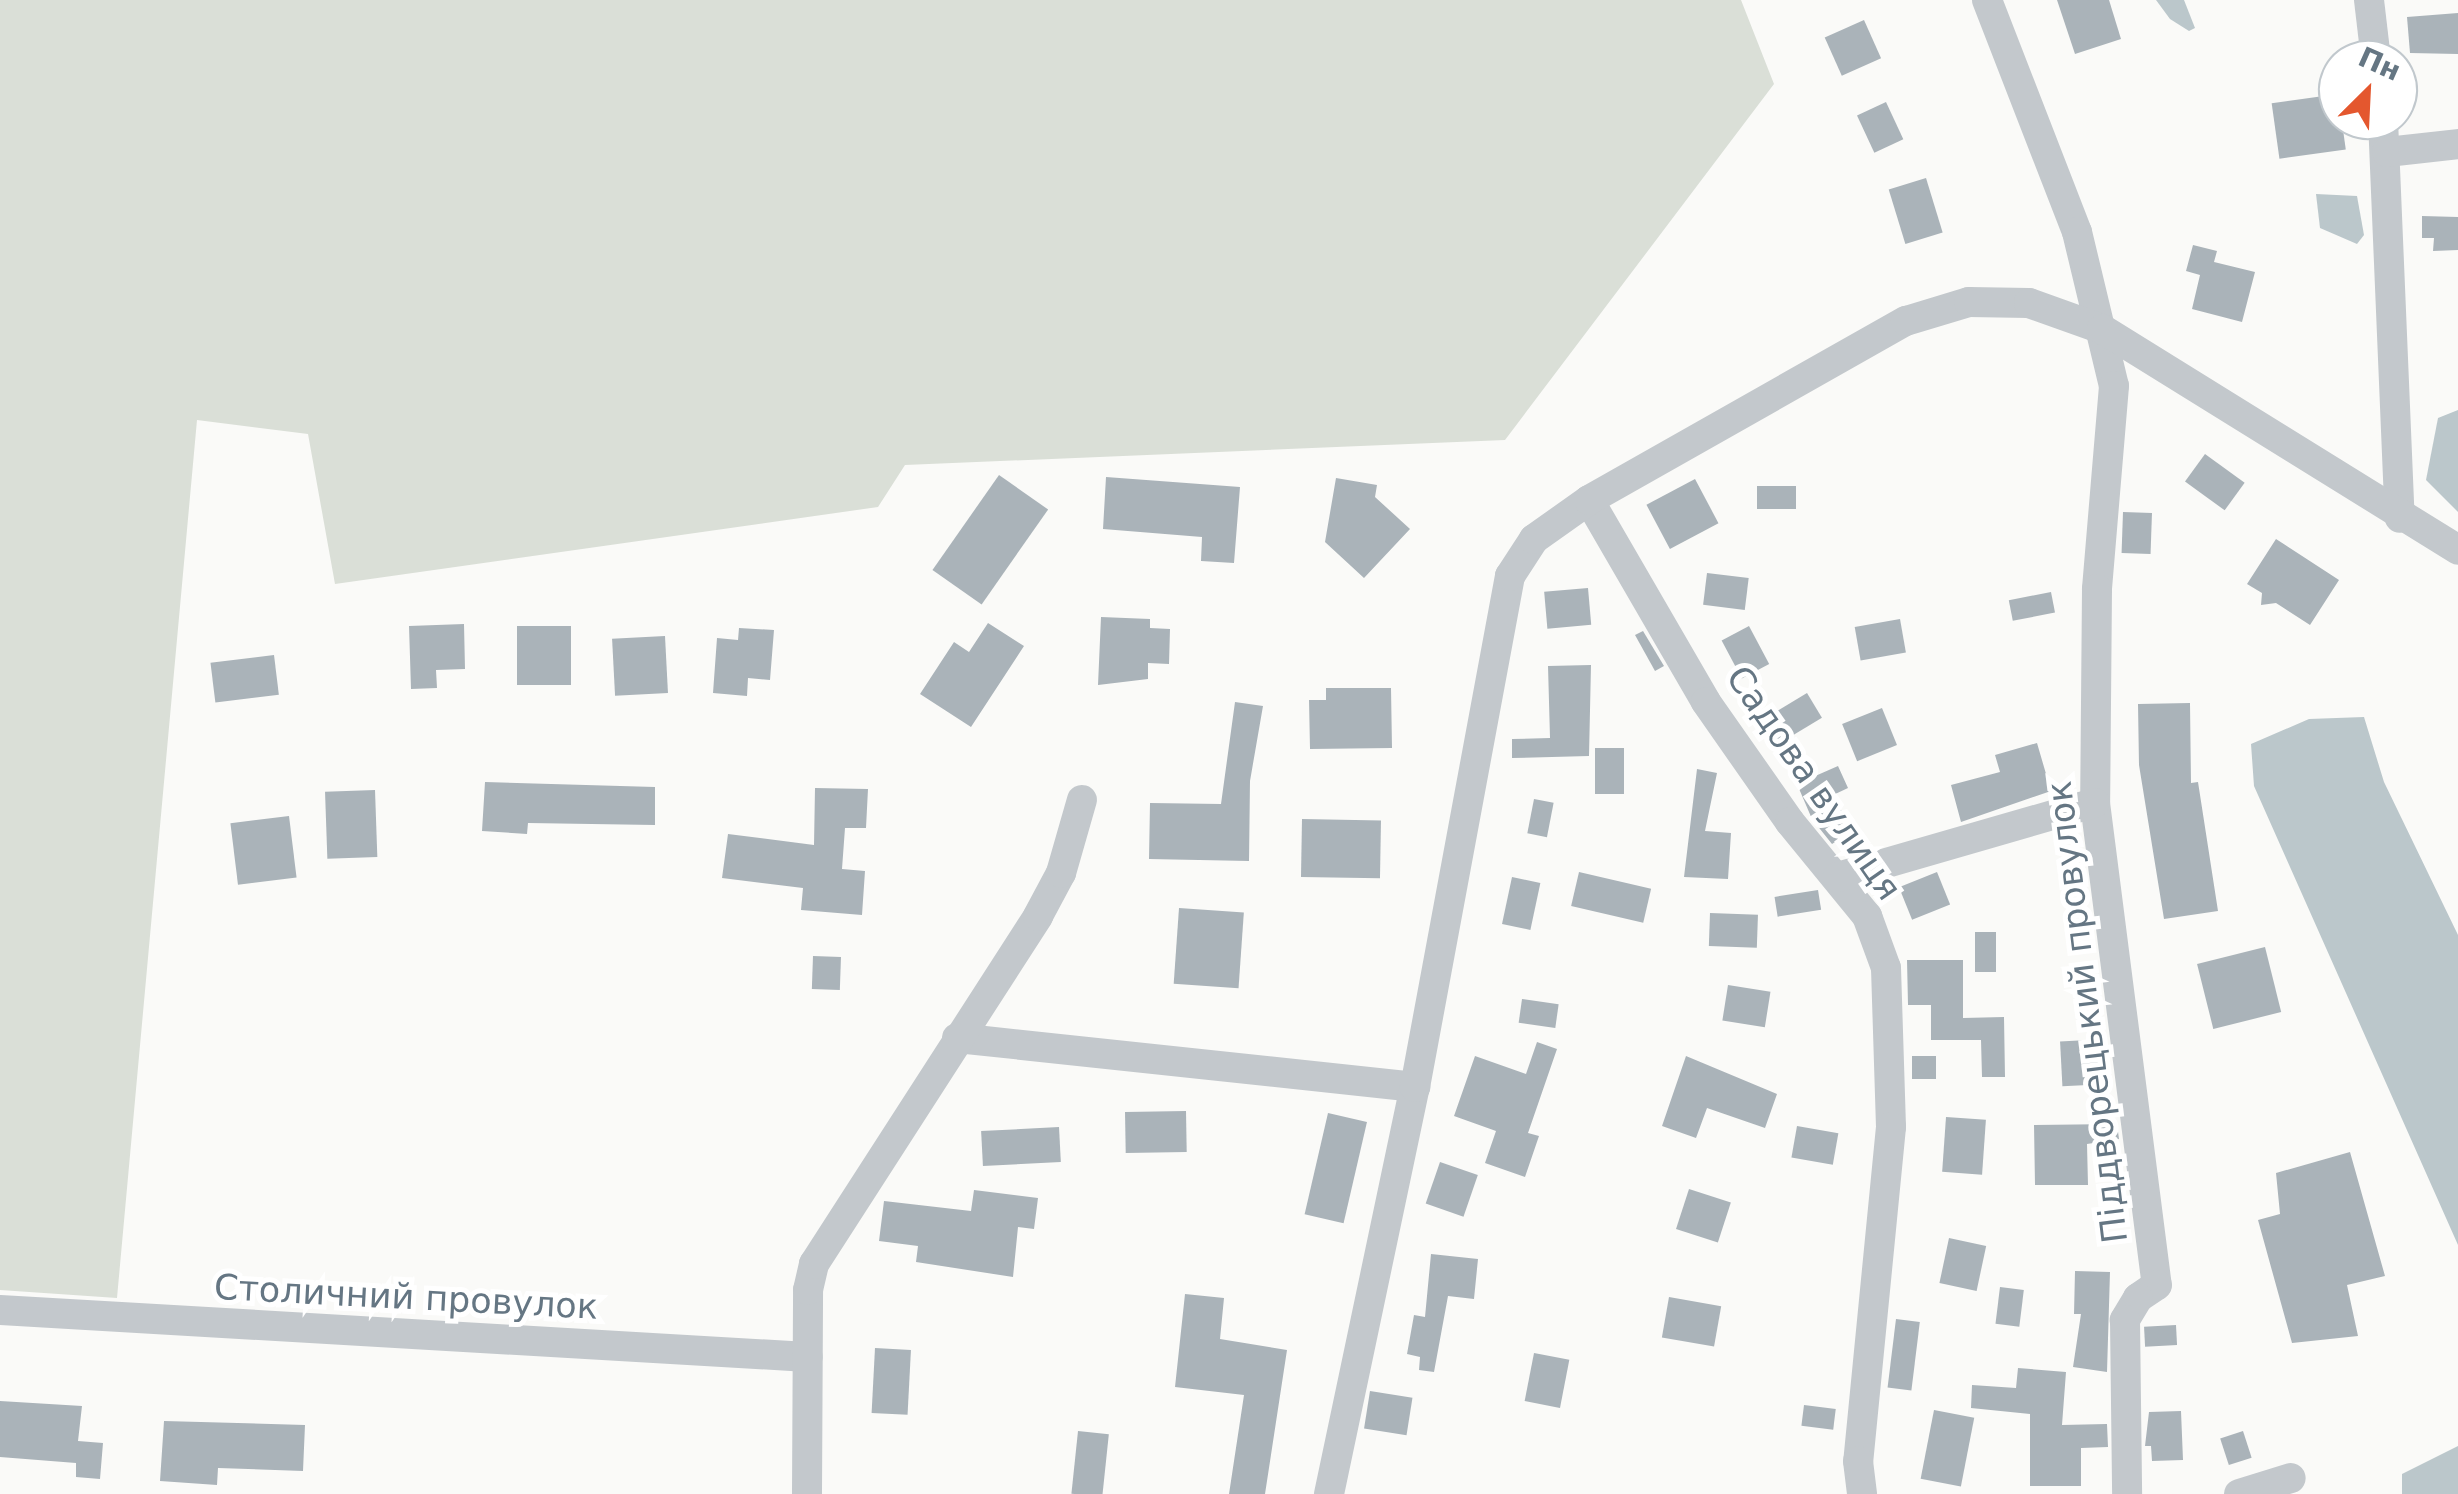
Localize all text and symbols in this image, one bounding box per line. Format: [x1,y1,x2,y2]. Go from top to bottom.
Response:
north arrow [2318,40,2418,140]
text: Пн [2353,40,2406,88]
street label: Садова вулиця [1718,658,1910,908]
street label: Піддворецький провулок [2038,779,2136,1245]
street label: Столичний провулок [213,1266,599,1328]

